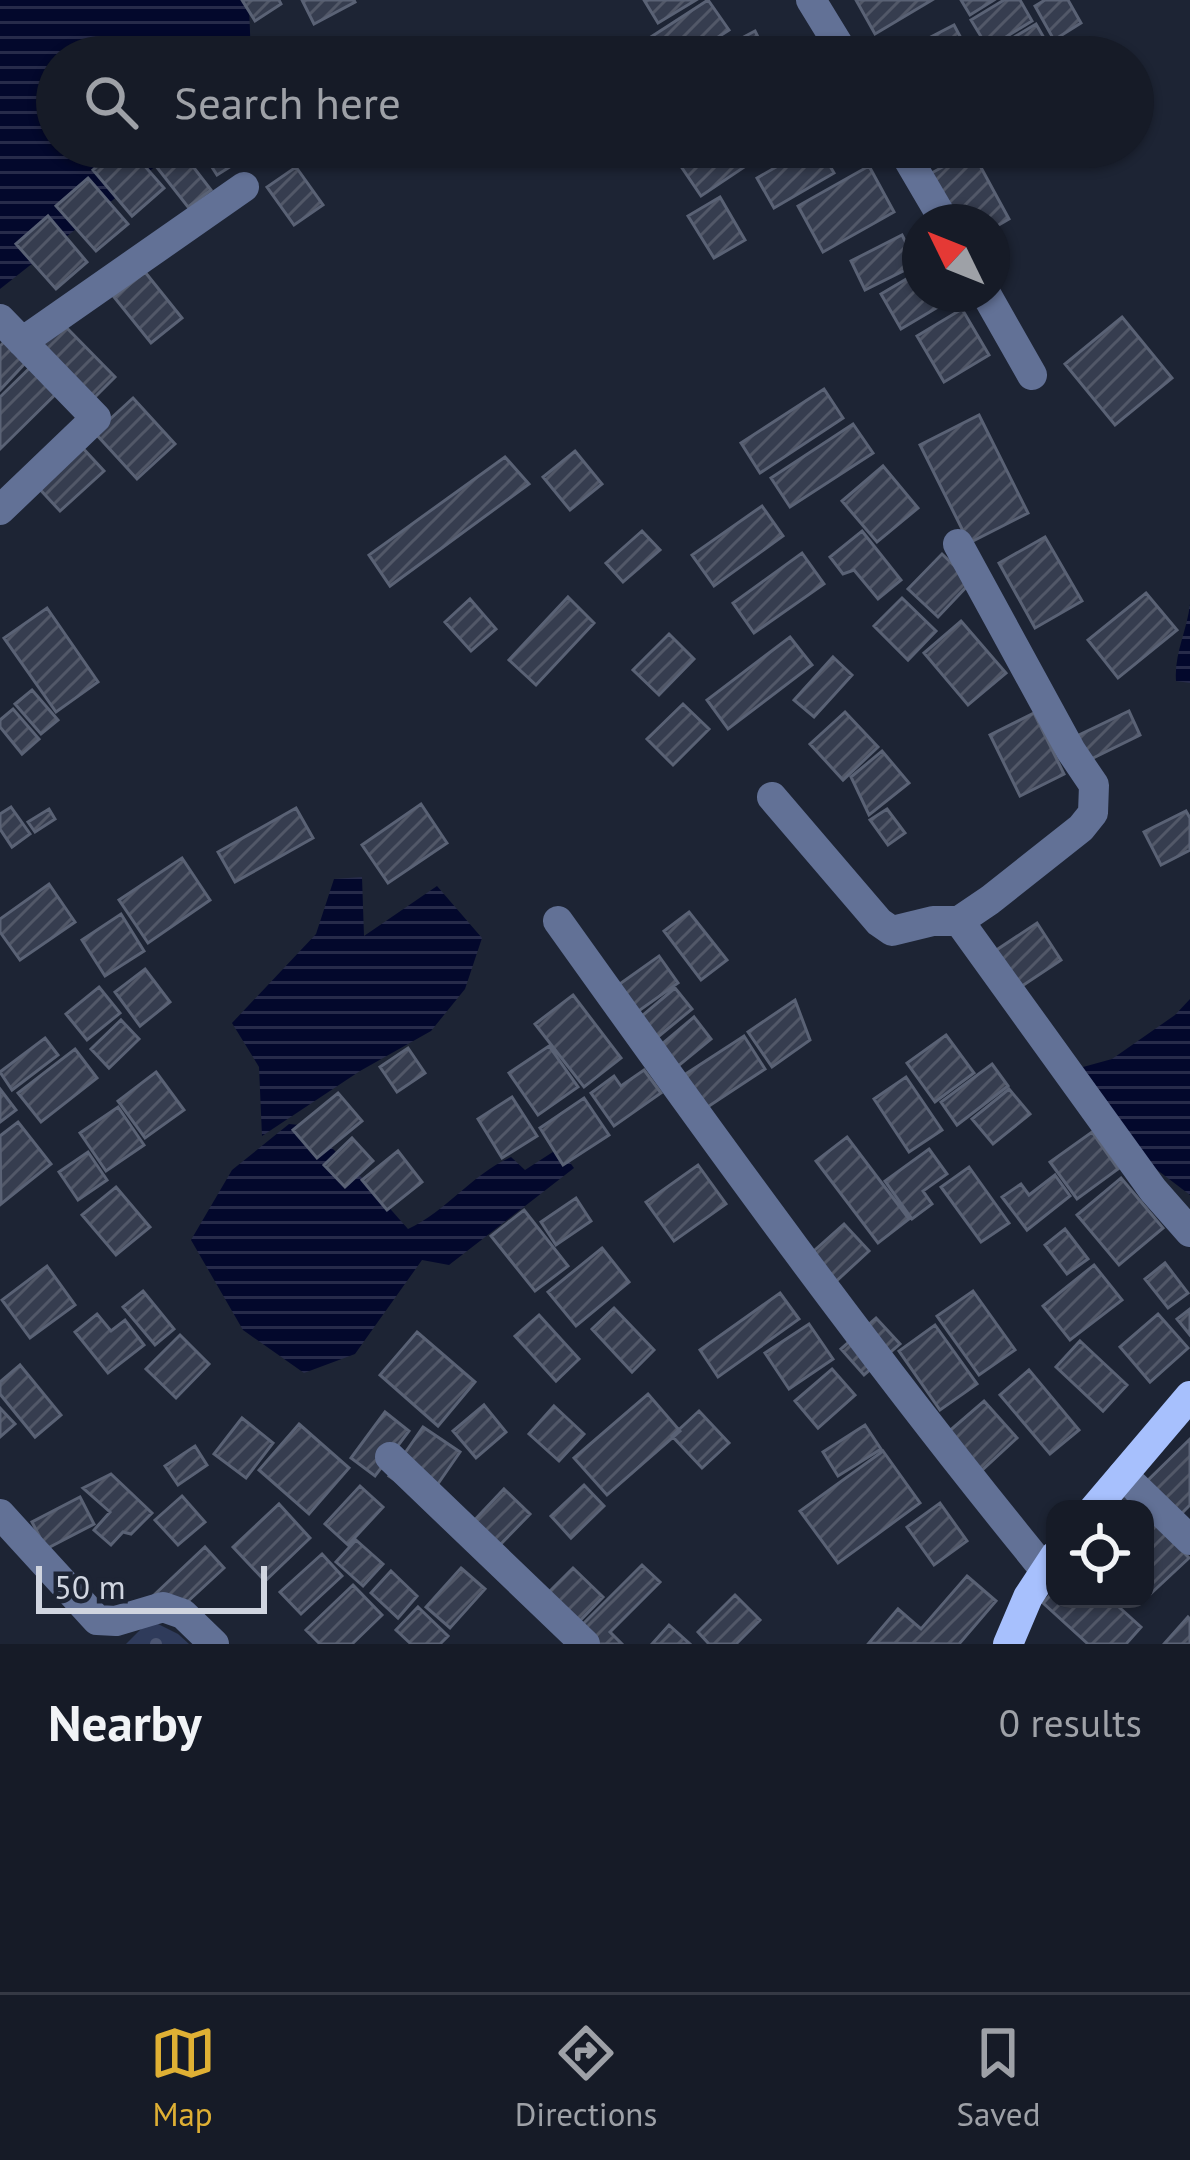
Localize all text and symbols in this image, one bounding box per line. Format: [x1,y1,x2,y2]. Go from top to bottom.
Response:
search box [36,36,1154,168]
icon: search [78,69,144,135]
text: Search here [174,73,401,131]
north arrow [902,204,1010,312]
map controls [1046,1500,1154,1608]
button: locate [1046,1500,1154,1608]
scale bar [36,1560,267,1613]
text: 50 m [54,1565,126,1608]
text: Nearby [48,1689,202,1755]
text: 0 results [999,1697,1142,1748]
tab: Map [150,2020,216,2135]
tab: Directions [515,2020,657,2135]
tab: Saved [956,2020,1040,2135]

